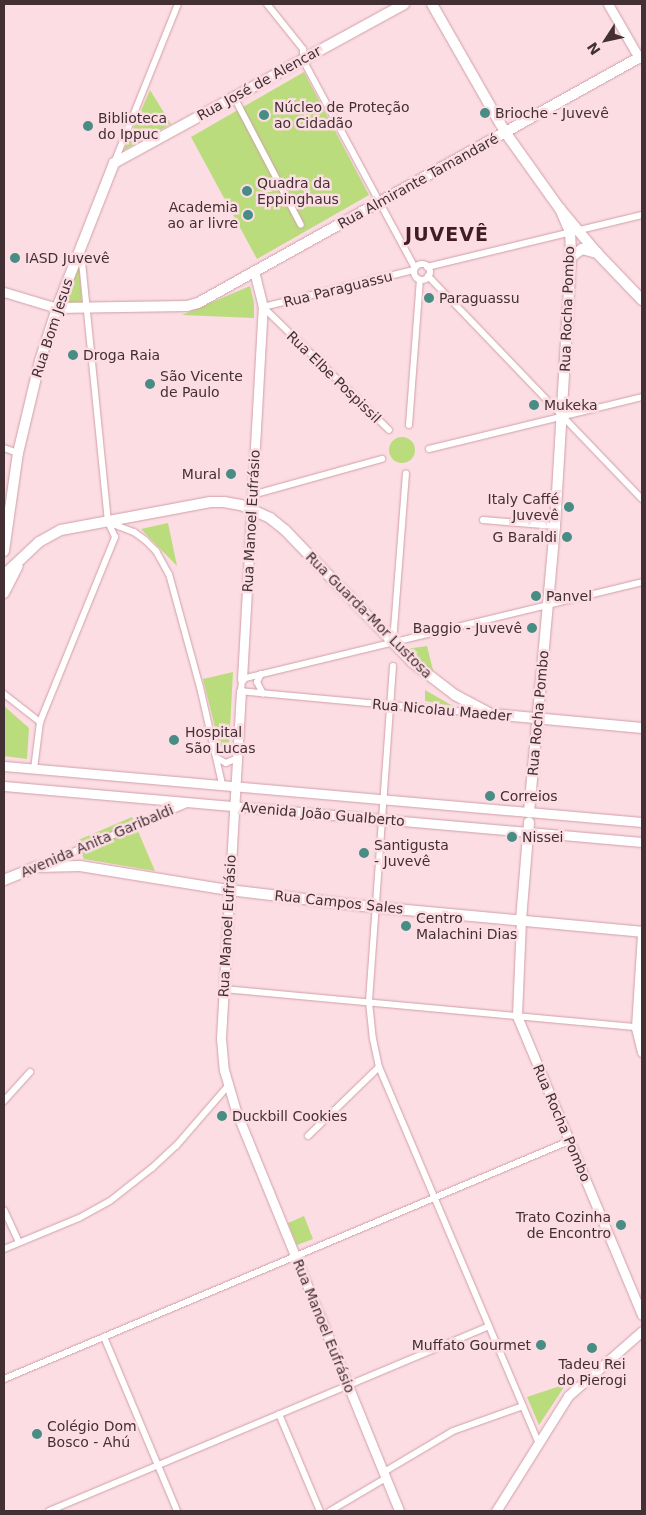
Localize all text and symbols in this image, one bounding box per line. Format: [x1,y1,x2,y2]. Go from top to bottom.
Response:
north arrow [581,15,631,65]
text: N [584,39,604,58]
street label: Rua José de Alencar [194,42,324,124]
place label: Núcleo de Proteção ao Cidadão [274,99,410,132]
place label: Brioche - Juvevê [495,105,609,121]
marker: Brioche - Juvevê [479,107,491,119]
marker: Núcleo de Proteção ao Cidadão [258,109,270,121]
place label: Biblioteca do Ippuc [98,110,167,142]
marker: Biblioteca do Ippuc [82,120,94,132]
street label: Rua Almirante Tamandaré [335,130,501,232]
place label: Quadra da Eppinghaus [257,175,339,208]
marker: Quadra da Eppinghaus [241,185,253,197]
place label: Academia ao ar livre [167,199,238,232]
marker: Academia ao ar livre [242,209,254,221]
district label: JUVEVÊ [404,224,490,246]
street label: Rua Rocha Pombo [556,246,578,372]
place label: IASD Juvevê [25,250,110,266]
marker: IASD Juvevê [9,252,21,264]
street label: Rua Paraguassu [282,267,394,311]
street label: Rua Bom Jesus [28,276,76,380]
place label: Paraguassu [439,290,520,306]
marker: Paraguassu [423,292,435,304]
street label: Rua Elbe Pospissil [283,328,385,426]
place label: Droga Raia [83,347,160,363]
marker: Droga Raia [67,349,79,361]
place label: São Vicente de Paulo [160,368,243,401]
marker: São Vicente de Paulo [144,378,156,390]
place label: Mukeka [544,397,598,413]
marker: Mukeka [528,399,540,411]
street label: Rua Manoel Eufrásio [239,449,263,593]
place label: Mural [182,466,221,482]
marker: Mural [225,468,237,480]
place label: Italy Caffé Juvevê [488,491,559,524]
marker: Italy Caffé Juvevê [563,501,575,513]
place label: G Baraldi [493,529,557,545]
marker: G Baraldi [561,531,573,543]
street label: Rua Guarda-Mor Lustosa [302,548,436,682]
place label: Panvel [546,588,592,604]
marker: Panvel [530,590,542,602]
place label: Baggio - Juvevê [413,620,522,636]
marker: Baggio - Juvevê [526,622,538,634]
street label: Rua Rocha Pombo [524,650,552,776]
street label: Rua Nicolau Maeder [372,696,512,724]
place label: Hospital São Lucas [185,724,255,756]
marker: Hospital São Lucas [167,733,181,747]
place label: Correios [500,788,558,804]
marker: Correios [484,790,496,802]
street label: Avenida João Gualberto [241,798,405,830]
street label: Avenida Anita Garibaldi [18,801,176,881]
place label: Nissei [522,829,563,845]
marker: Nissei [506,831,518,843]
place label: Santigusta - Juvevê [374,837,449,870]
marker: Santigusta - Juvevê [358,847,370,859]
street label: Rua Manoel Eufrásio [215,854,239,998]
street label: Rua Campos Sales [274,887,404,917]
place label: Centro Malachini Dias [416,910,517,942]
marker: Centro Malachini Dias [400,920,412,932]
street label: Rua Rocha Pombo [530,1062,594,1184]
place label: Duckbill Cookies [232,1108,347,1124]
marker: Duckbill Cookies [216,1110,228,1122]
place label: Trato Cozinha de Encontro [516,1209,611,1242]
marker: Trato Cozinha de Encontro [615,1219,627,1231]
street label: Rua Manoel Eufrásio [289,1257,359,1395]
place label: Muffato Gourmet [412,1337,531,1353]
marker: Muffato Gourmet [535,1339,547,1351]
marker: Tadeu Rei do Pierogi [586,1342,598,1354]
place label: Tadeu Rei do Pierogi [557,1356,627,1388]
place label: Colégio Dom Bosco - Ahú [47,1418,137,1450]
marker: Colégio Dom Bosco - Ahú [31,1428,43,1440]

